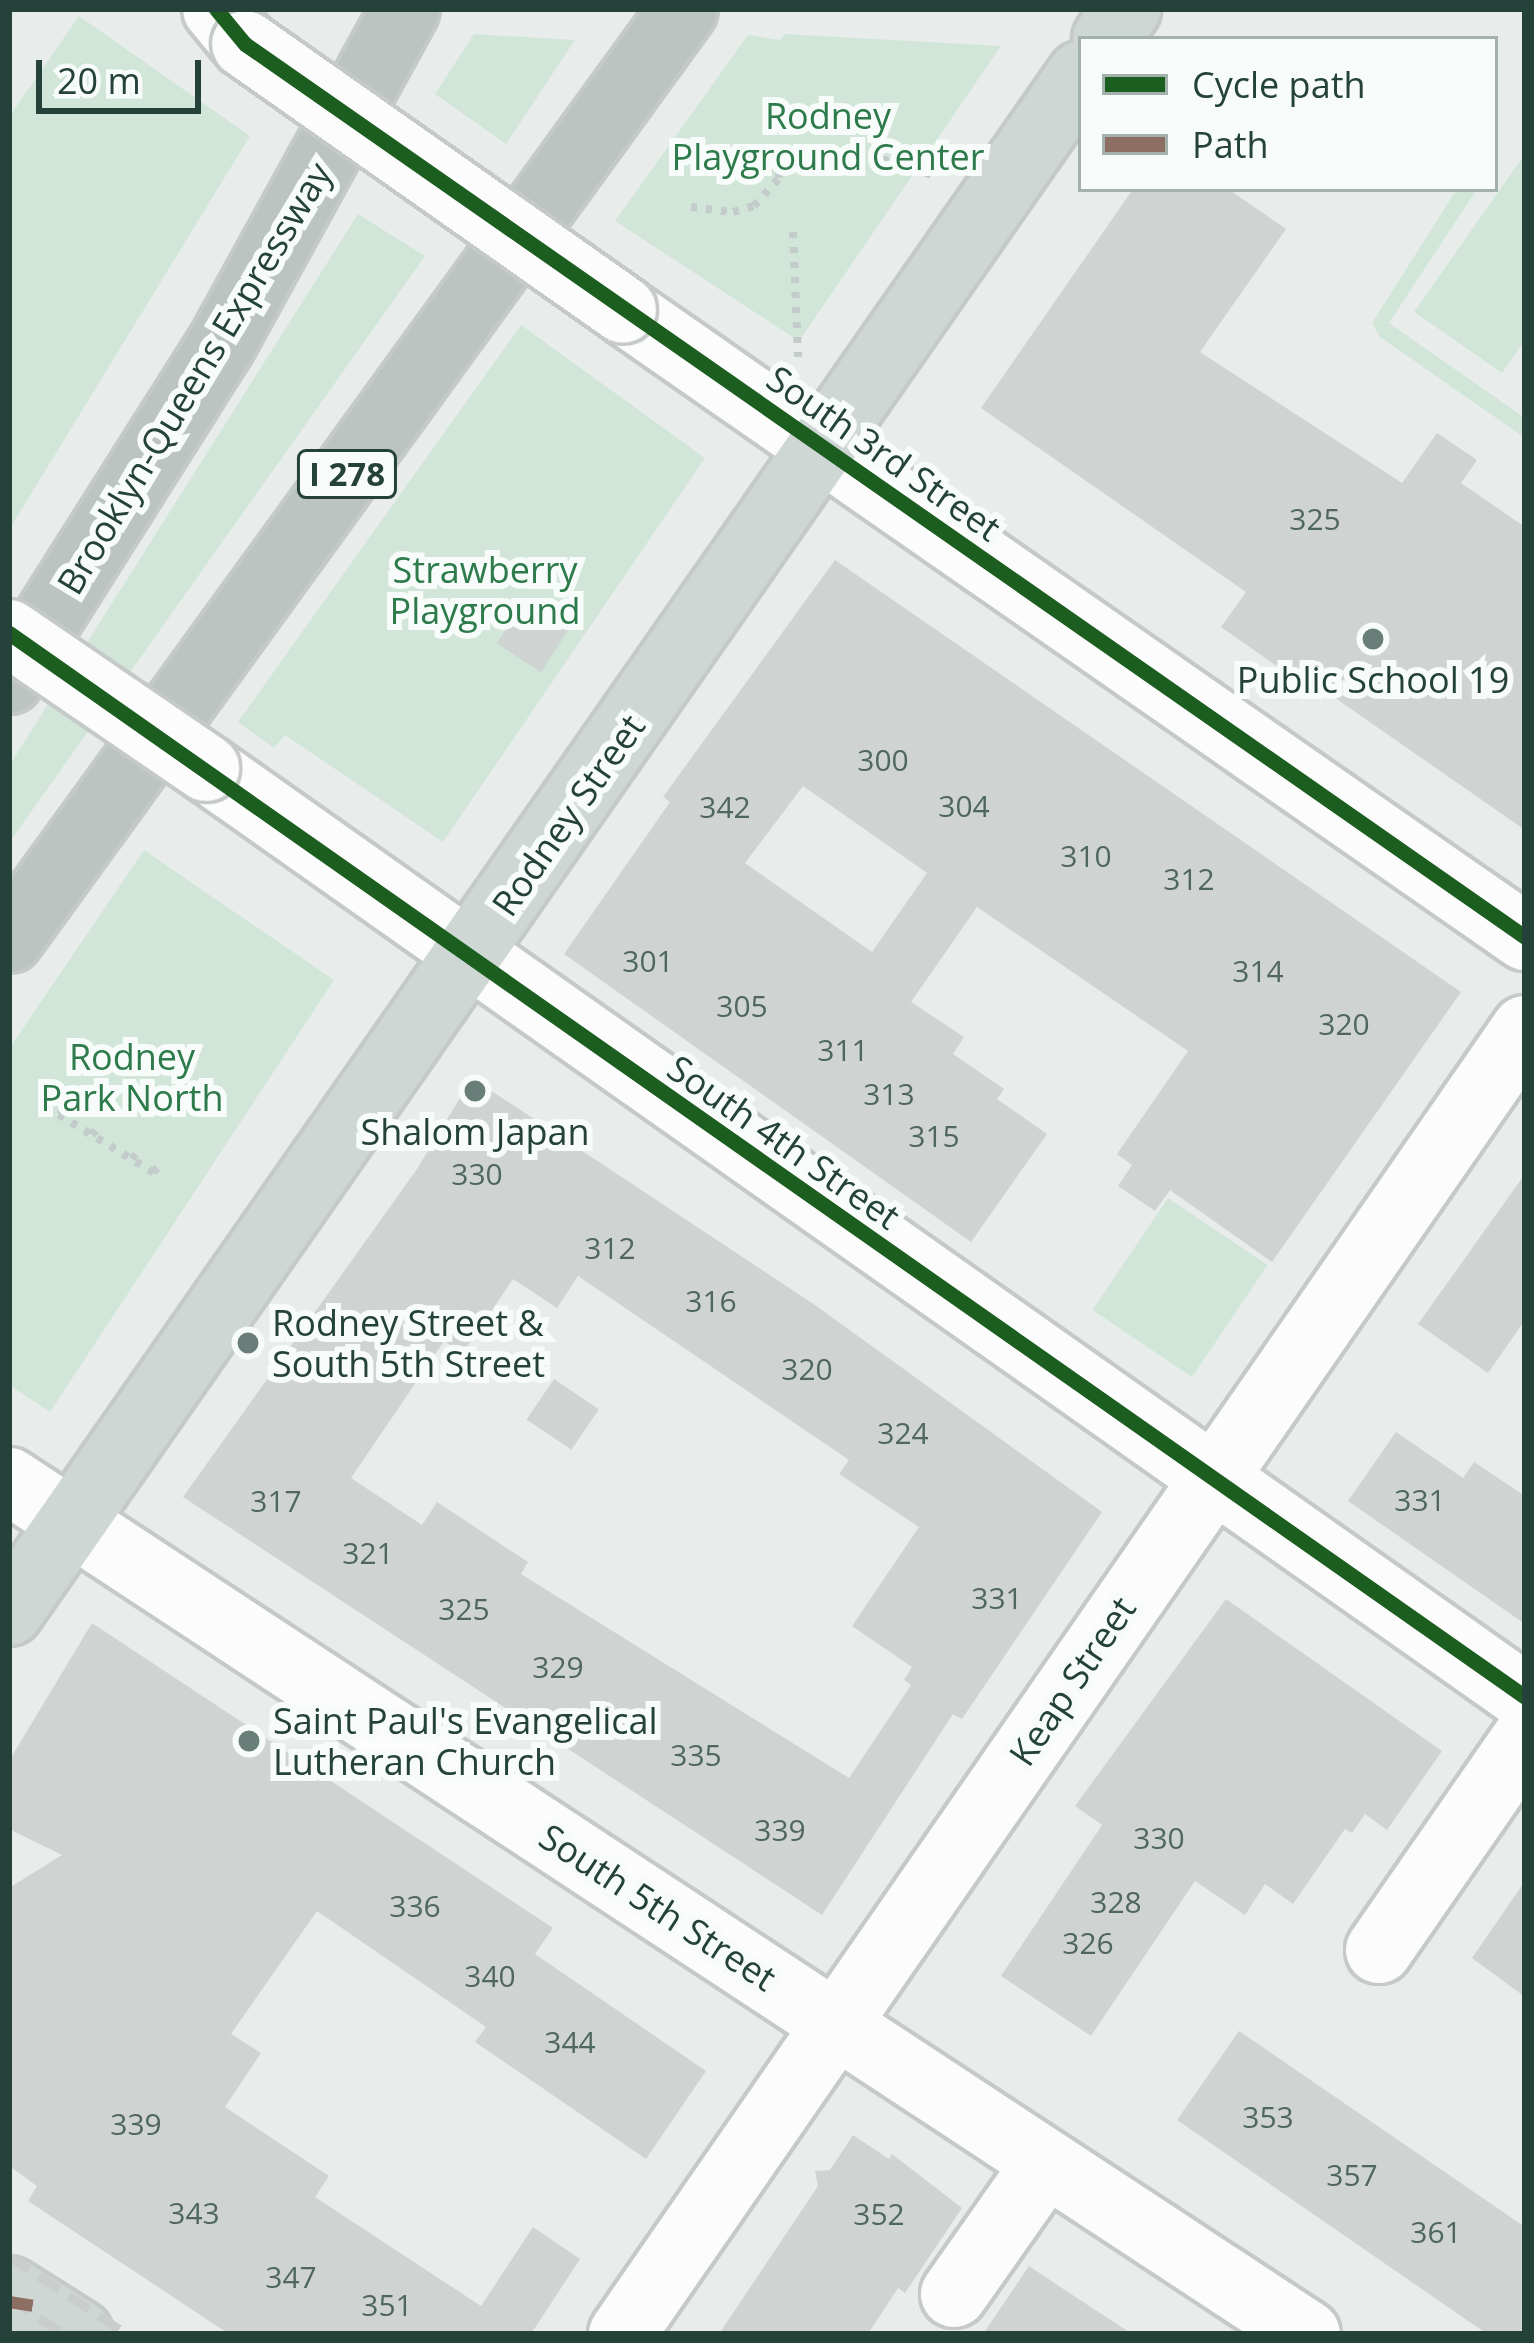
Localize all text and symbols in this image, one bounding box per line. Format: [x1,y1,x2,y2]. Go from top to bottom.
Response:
scale bar [42,36,207,110]
legend [1078,36,1498,192]
text: 20 m [57,56,141,105]
text: Cycle path [1192,60,1366,109]
park label: Rodney Playground Center [672,93,984,178]
text: Path [1192,120,1269,169]
street label: Brooklyn-Queens Expressway [48,154,340,602]
street label: South 3rd Street [759,356,1009,550]
road number: I 278 [296,447,398,501]
house number: 325 [1289,501,1341,537]
park label: Strawberry Playground [390,547,580,632]
marker: Public School 19 [1360,626,1386,652]
place label: Public School 19 [1237,658,1509,702]
street label: Rodney Street [483,706,653,924]
house number: 300 [857,742,909,778]
house number: 304 [938,788,990,824]
house number: 342 [699,789,751,825]
house number: 310 [1060,838,1112,874]
house number: 312 [1163,861,1215,897]
house number: 301 [622,943,674,979]
house number: 314 [1232,953,1284,989]
house number: 305 [716,988,768,1024]
house number: 320 [1318,1006,1370,1042]
house number: 311 [817,1032,869,1068]
park label: Rodney Park North [40,1034,224,1119]
street label: South 4th Street [660,1046,908,1238]
house number: 313 [863,1076,915,1112]
marker: Shalom Japan [462,1078,488,1104]
place label: Shalom Japan [360,1110,590,1154]
house number: 315 [908,1118,960,1154]
house number: 330 [451,1156,503,1192]
house number: 312 [584,1230,636,1266]
house number: 316 [685,1283,737,1319]
place label: Rodney Street & South 5th Street [272,1300,545,1385]
marker: Rodney Street & South 5th Street [235,1330,261,1356]
house number: 320 [781,1351,833,1387]
house number: 324 [877,1415,929,1451]
house number: 331 [1394,1482,1446,1518]
house number: 317 [250,1483,302,1519]
house number: 321 [342,1535,394,1571]
house number: 331 [971,1580,1023,1616]
street label: Keap Street [1000,1588,1144,1774]
house number: 325 [438,1591,490,1627]
house number: 329 [532,1649,584,1685]
place label: Saint Paul's Evangelical Lutheran Church [273,1698,658,1783]
marker: Saint Paul's Evangelical Lutheran Church [236,1728,262,1754]
house number: 335 [670,1737,722,1773]
house number: 339 [754,1812,806,1848]
street label: South 5th Street [532,1815,784,1999]
house number: 330 [1133,1820,1185,1856]
house number: 328 [1090,1884,1142,1920]
house number: 336 [389,1888,441,1924]
house number: 326 [1062,1925,1114,1961]
house number: 340 [464,1958,516,1994]
house number: 344 [544,2024,596,2060]
house number: 353 [1242,2099,1294,2135]
house number: 339 [110,2106,162,2142]
house number: 357 [1326,2157,1378,2193]
house number: 343 [168,2195,220,2231]
house number: 352 [853,2196,905,2232]
house number: 361 [1410,2214,1462,2250]
house number: 347 [265,2259,317,2295]
house number: 351 [361,2287,413,2323]

